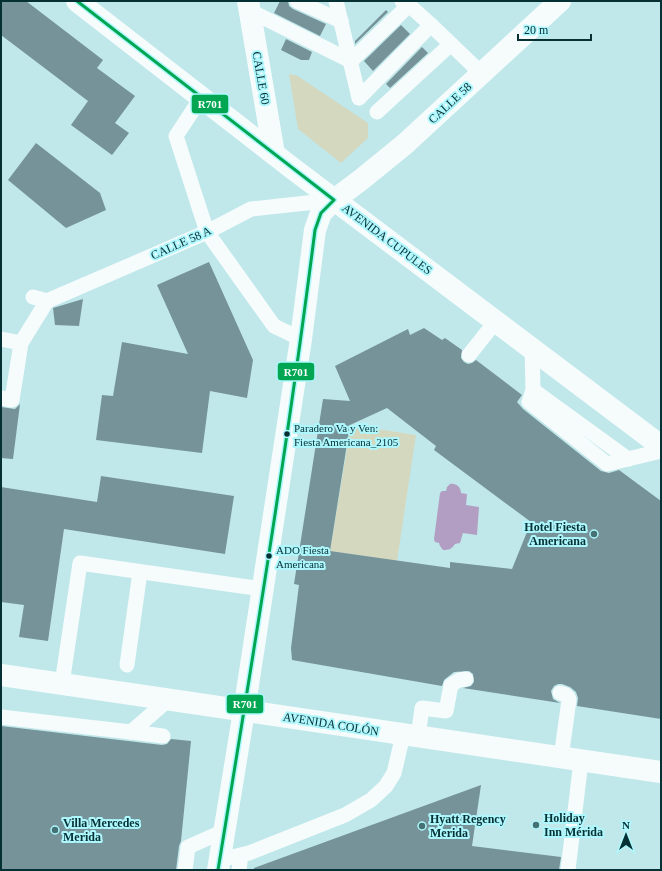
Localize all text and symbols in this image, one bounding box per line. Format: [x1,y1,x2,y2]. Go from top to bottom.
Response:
scale bar [518,16,591,42]
text: 20 m [524,23,549,37]
street label: CALLE 60 [249,50,273,106]
street label: CALLE 58 [426,80,474,126]
line badge: R701 [191,94,229,114]
text: R701 [198,98,222,110]
street label: AVENIDA CUPULES [339,201,435,277]
street label: CALLE 58 A [149,223,214,263]
line badge: R701 [277,362,315,381]
text: R701 [284,366,308,378]
place label: Paradero Va y Ven: Fiesta Americana_2105 [294,422,399,448]
marker: Paradero Va y Ven: Fiesta Americana_2105 [282,429,292,439]
place label: Hotel Fiesta Americana [524,520,586,548]
marker: Hotel Fiesta Americana [589,529,599,539]
place label: ADO Fiesta Americana [276,544,329,570]
marker: ADO Fiesta Americana [264,551,274,561]
line badge: R701 [226,694,264,714]
text: R701 [233,698,257,710]
street label: AVENIDA COLÓN [282,710,380,739]
place label: Holiday Inn Mérida [544,811,603,839]
place label: Hyatt Regency Merida [430,812,506,840]
north arrow [606,815,646,855]
place label: Villa Mercedes Merida [63,816,140,844]
text: N [622,819,630,831]
marker: Holiday Inn Mérida [531,820,541,830]
marker: Hyatt Regency Merida [417,821,427,831]
marker: Villa Mercedes Merida [50,825,60,835]

